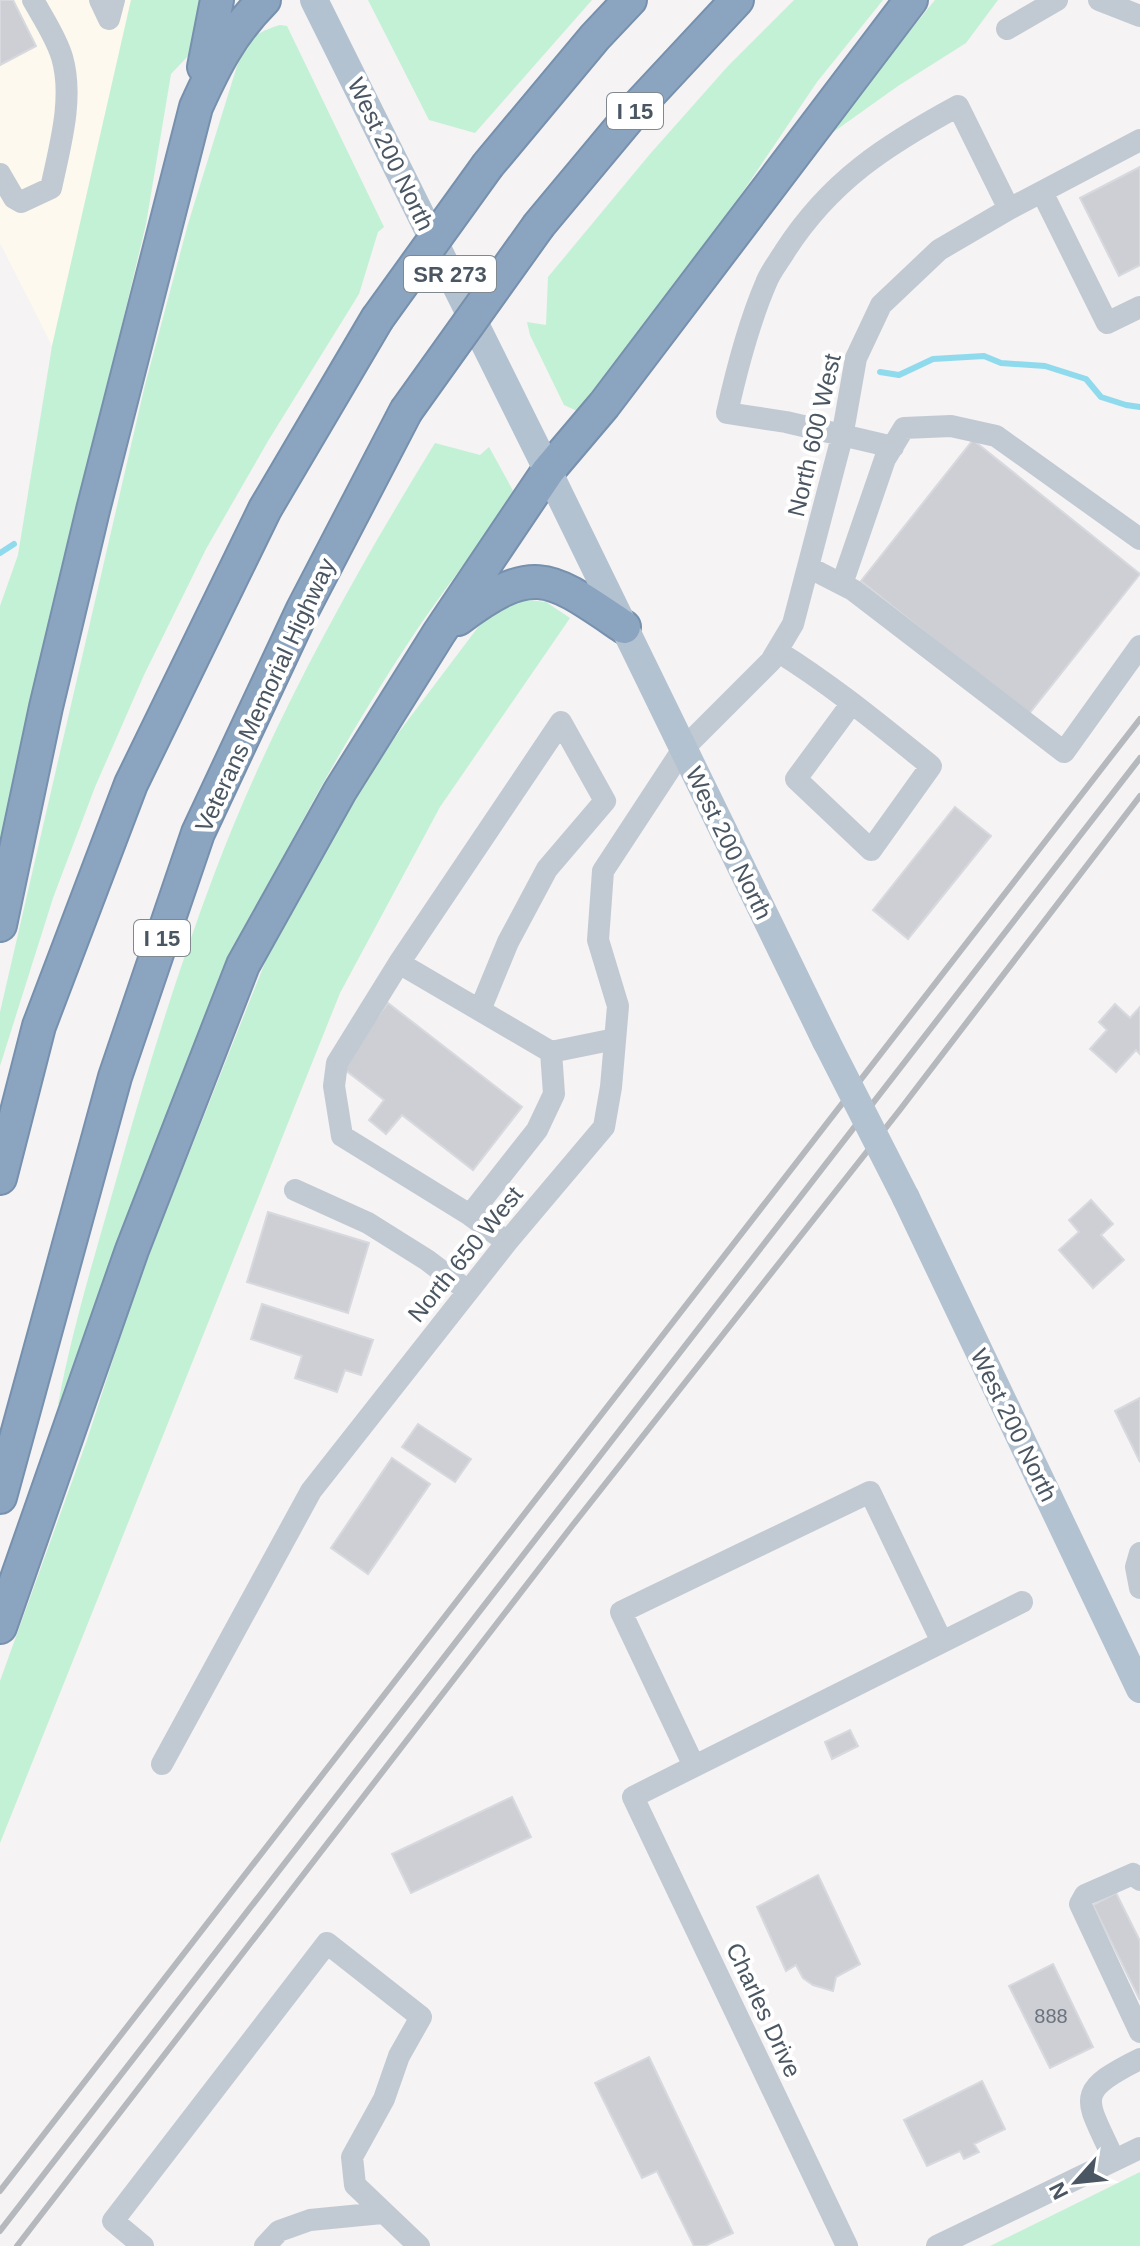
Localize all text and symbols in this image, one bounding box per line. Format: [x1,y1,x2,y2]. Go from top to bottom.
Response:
street label: West 200 North [342,73,440,235]
road number: I 15 [607,93,663,129]
road number: SR 273 [404,256,496,292]
street label: North 600 West [782,351,846,519]
street label: Veterans Memorial Highway [190,554,340,836]
street label: West 200 North [680,762,778,924]
road number: I 15 [134,920,190,956]
street label: North 650 West [402,1181,528,1327]
street label: West 200 North [965,1344,1063,1506]
street label: Charles Drive [721,1938,807,2082]
house number: 888 [1034,2005,1068,2027]
north arrow [1036,2142,1116,2222]
text: N [1044,2178,1073,2204]

